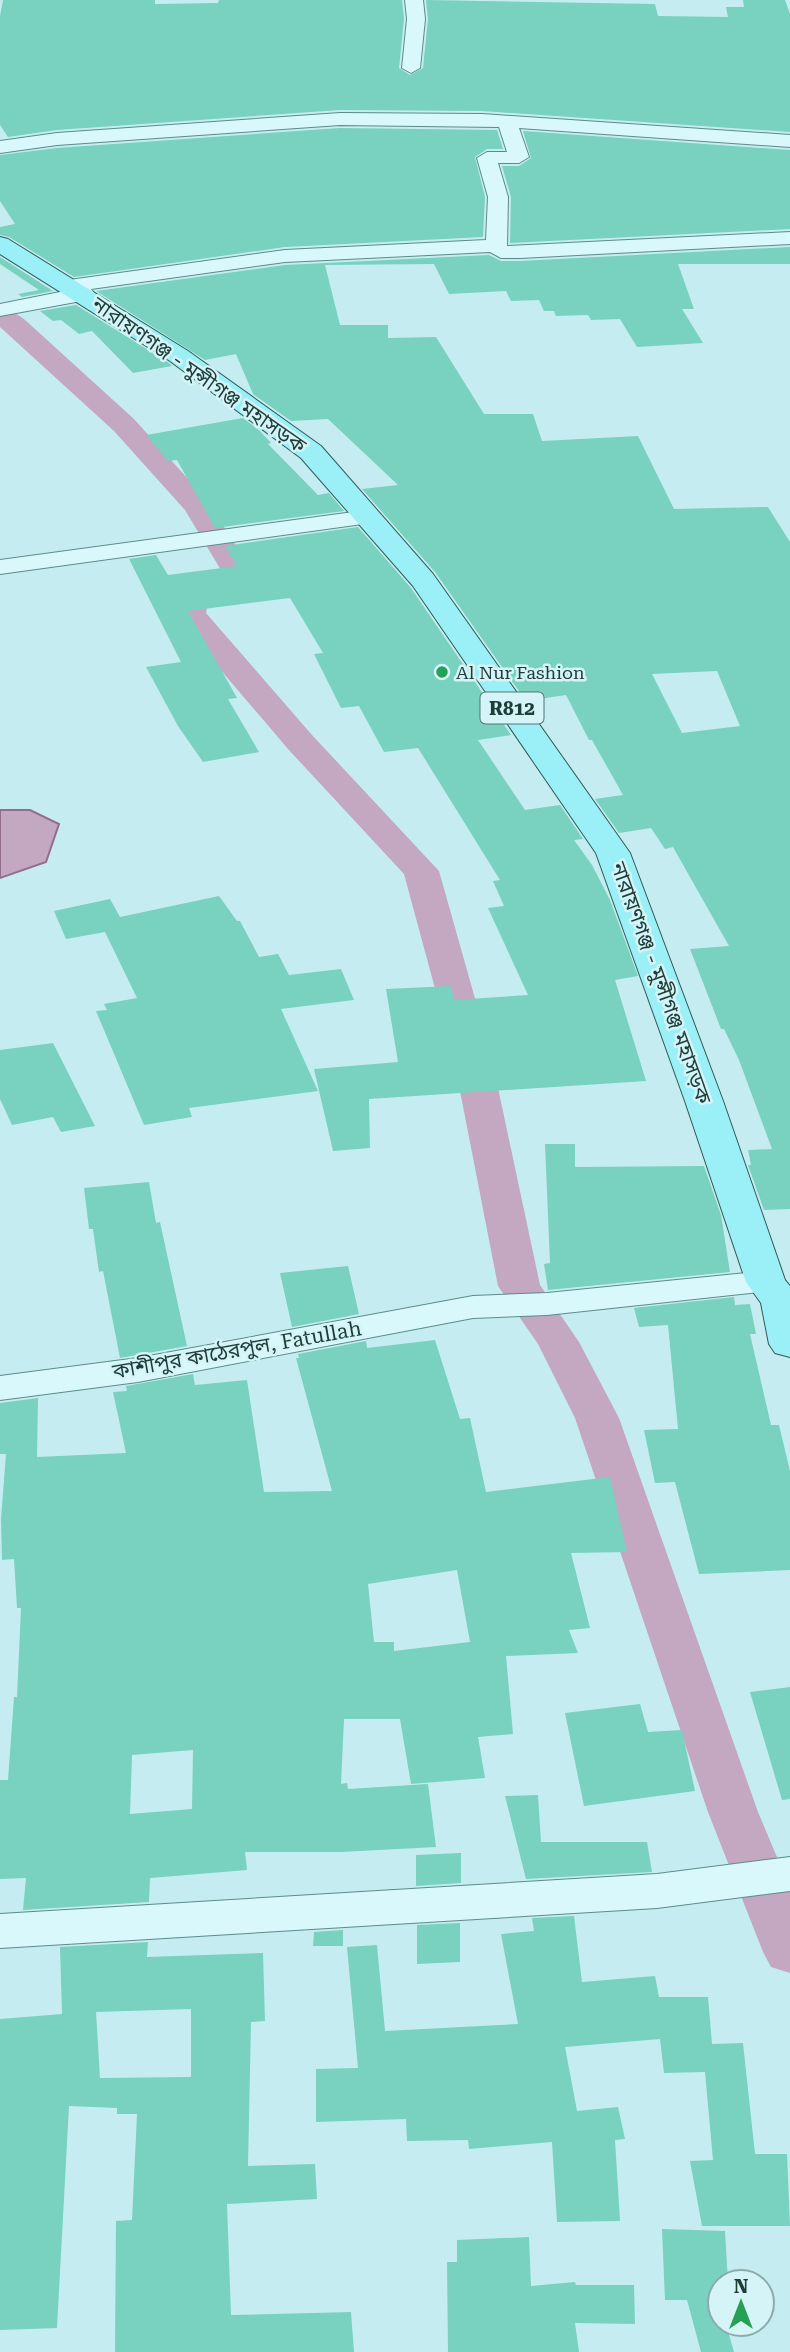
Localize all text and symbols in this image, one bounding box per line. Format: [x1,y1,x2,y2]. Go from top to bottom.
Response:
street label: নারায়ণগঞ্জ - মুন্সীগঞ্জ মহাসড়ক [87,291,311,459]
place label: Al Nur Fashion [456,662,585,683]
marker: Al Nur Fashion [434,664,450,680]
road number: R812 [480,692,544,723]
street label: নারায়ণগঞ্জ - মুন্সীগঞ্জ মহাসড়ক [606,858,716,1108]
street label: কাশীপুর কাঠেরপুল, Fatullah [110,1316,364,1384]
north arrow [706,2268,776,2338]
text: N [734,2275,749,2298]

